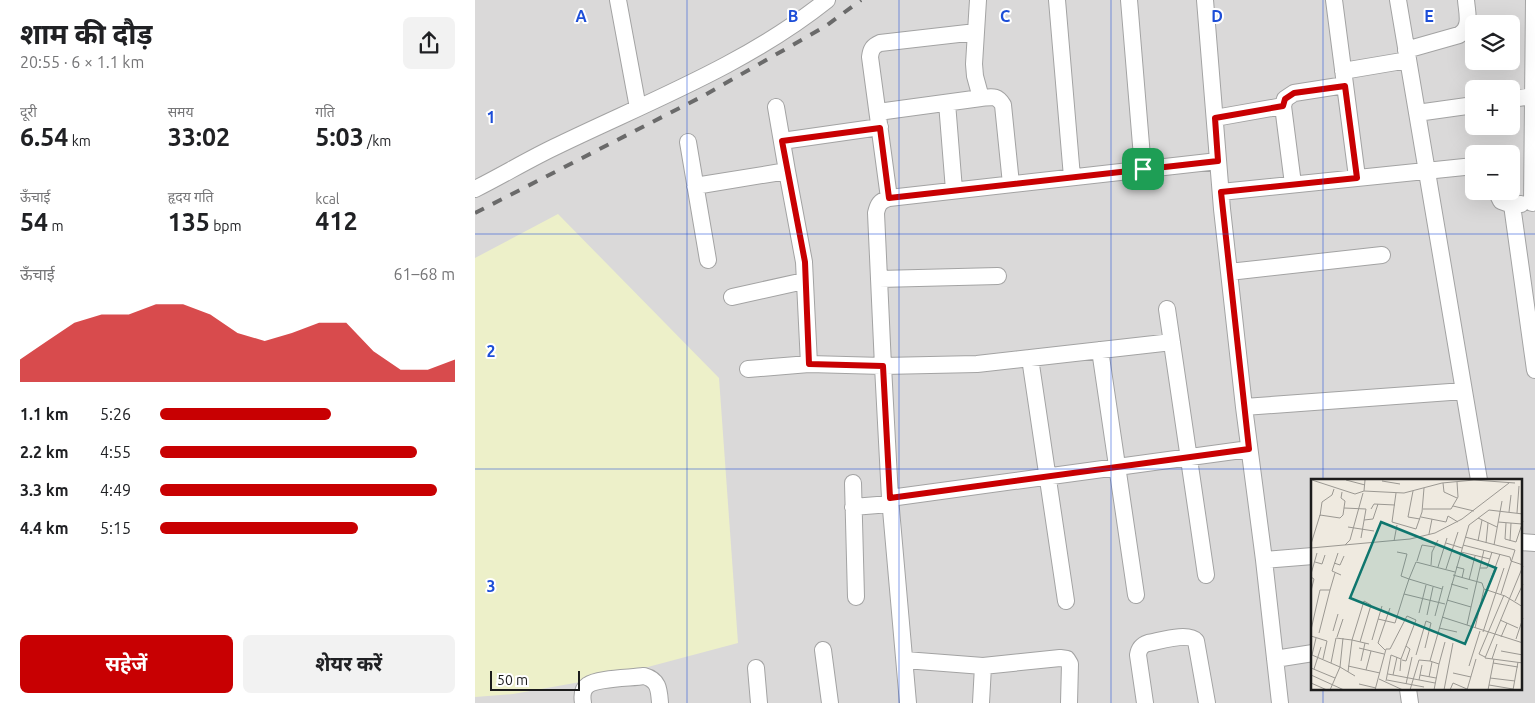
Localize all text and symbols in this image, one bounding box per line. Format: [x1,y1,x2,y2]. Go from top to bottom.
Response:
text: A [575,7,587,25]
text: B [788,7,798,25]
text: C [1000,7,1010,25]
text: D [1211,7,1223,25]
text: E [1424,7,1434,25]
map controls [1465,15,1520,200]
button: layers [1465,15,1520,70]
button: share [403,17,455,69]
text: शाम की दौड़ [20,18,152,49]
text: 20:55 · 6 × 1.1 km [20,53,144,71]
button: + [1465,80,1520,135]
text: दूरी [20,104,37,120]
text: समय [168,104,194,120]
text: गति [315,104,335,120]
text: 1 [486,108,496,126]
text: 6.54 [20,123,68,151]
text: 33:02 [168,123,230,151]
text: 5:03 [315,123,364,151]
text: km [68,133,91,149]
text: /km [364,133,391,149]
button: − [1465,145,1520,200]
pin [1122,148,1164,190]
icon: arrive [1129,155,1157,183]
text: ऊँचाई [20,189,50,205]
text: हृदय गति [168,189,214,205]
text: kcal [315,191,340,207]
text: 412 [315,207,358,235]
text: 54 [20,208,48,236]
text: 135 [168,208,210,236]
text: m [48,218,64,234]
text: bpm [210,218,242,234]
text: ऊँचाई [20,265,55,283]
text: 61–68 m [393,265,455,283]
text: 2 [486,342,496,360]
text: 1.1 km [20,405,69,423]
text: 5:26 [100,405,131,423]
text: 2.2 km [20,443,69,461]
text: 4:55 [100,443,131,461]
inset map [1311,479,1523,690]
text: 3.3 km [20,481,69,499]
text: 4:49 [100,481,131,499]
text: 4.4 km [20,519,69,537]
text: 5:15 [100,519,131,537]
text: 3 [486,577,496,595]
button: सहेजें [20,635,233,693]
button: शेयर करें [243,635,455,693]
scale bar [490,668,580,691]
text: 50 m [497,672,528,688]

